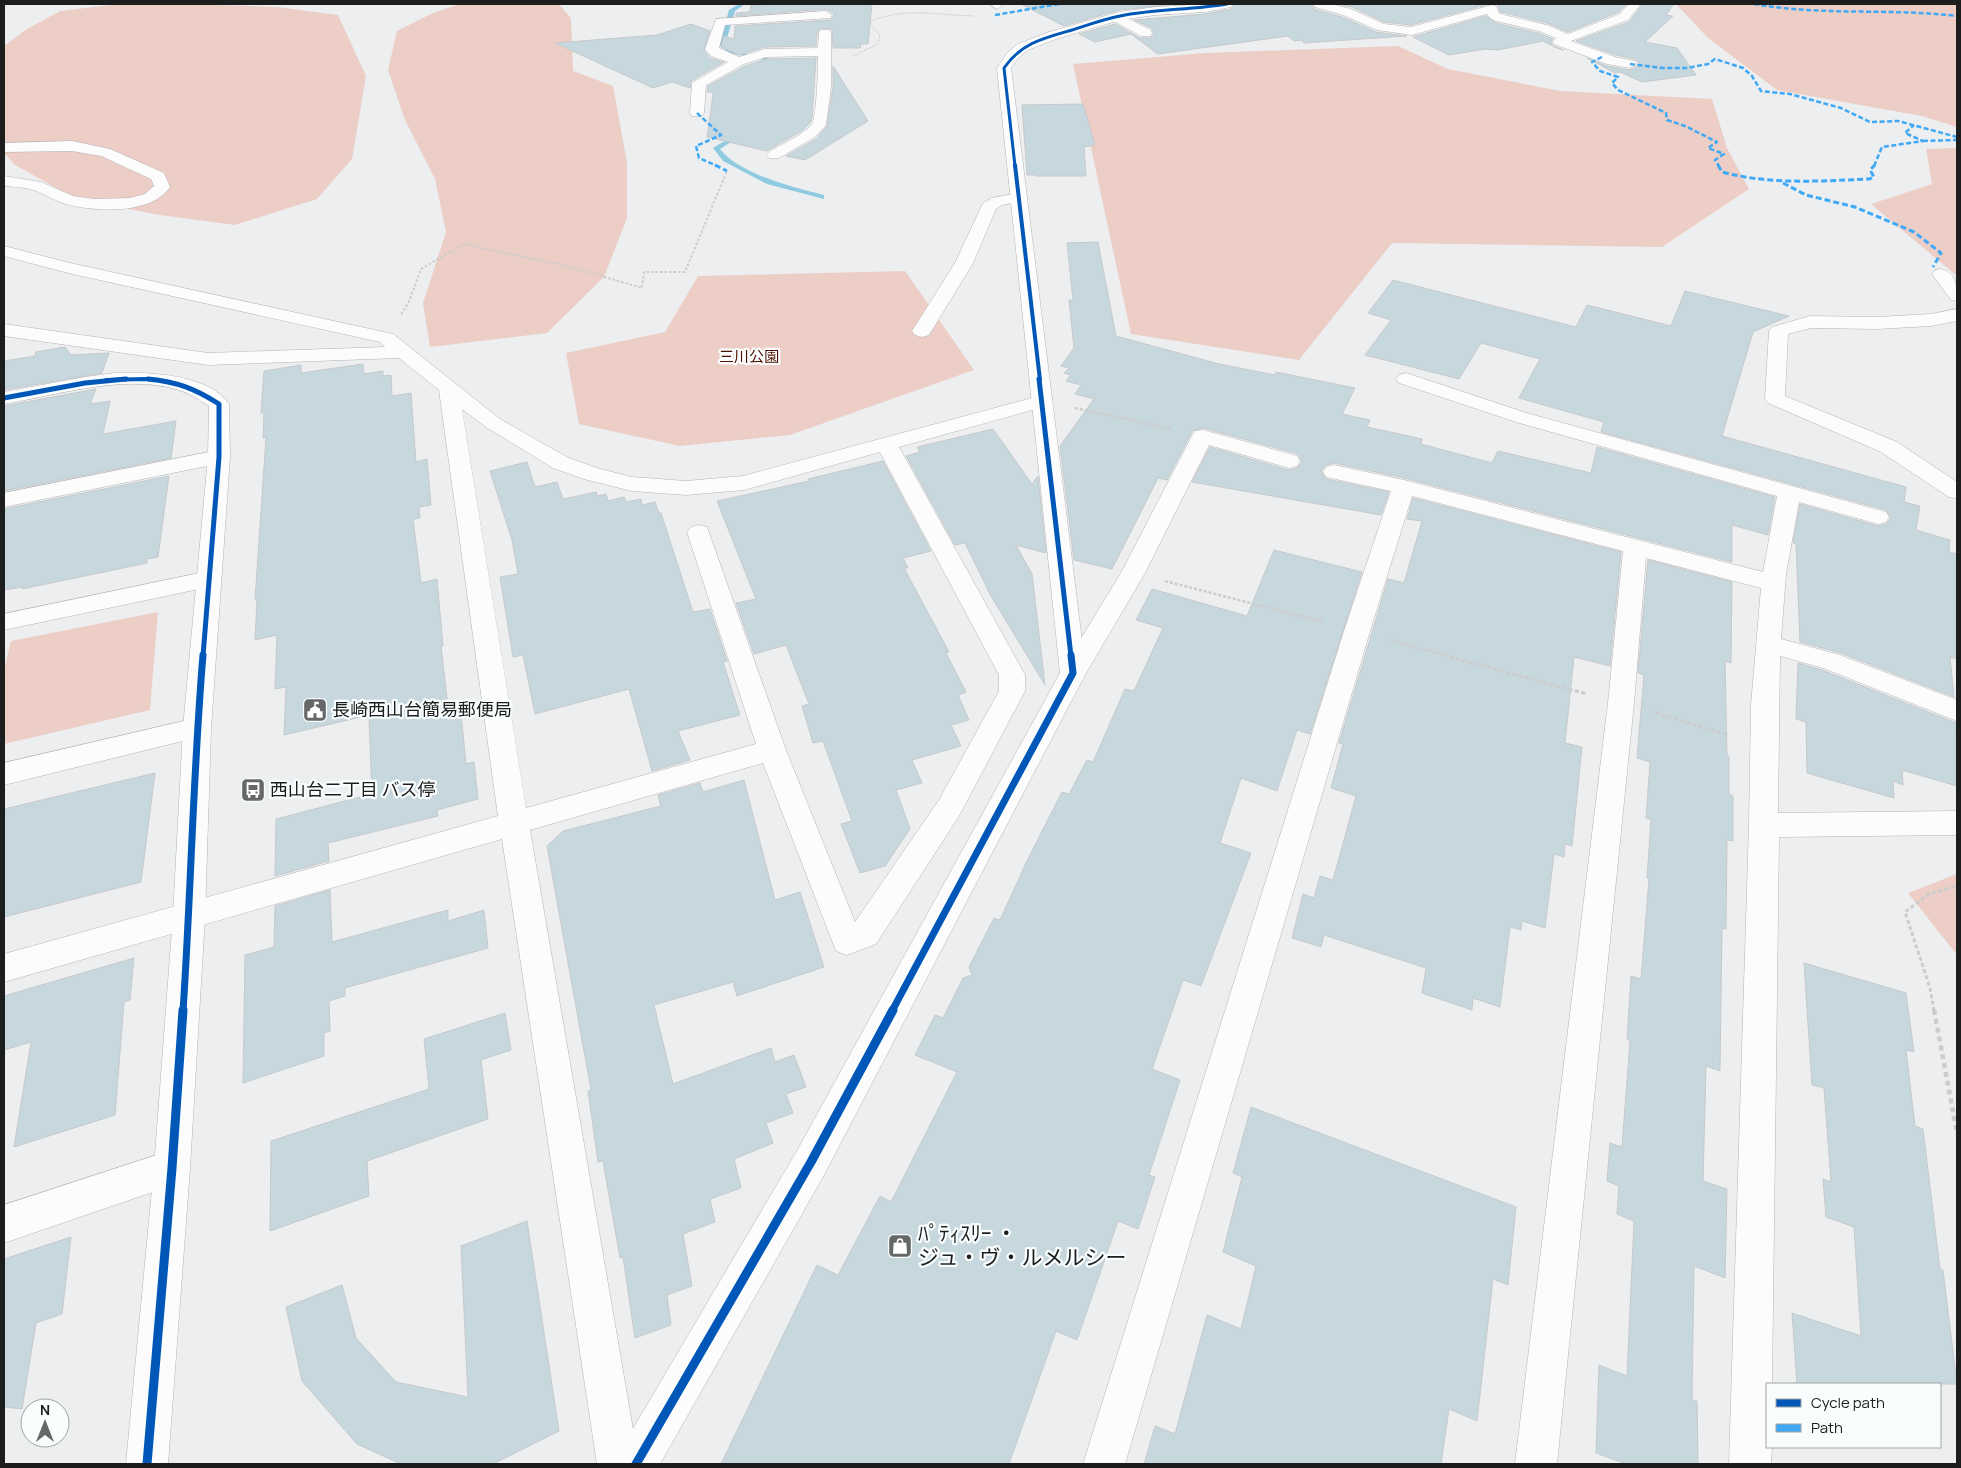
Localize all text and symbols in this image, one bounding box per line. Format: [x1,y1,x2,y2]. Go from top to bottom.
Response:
park label: 三川公園 [719,346,779,367]
public building icon: 長崎西山台簡易郵便局 [302,697,328,723]
place label: 長崎西山台簡易郵便局 [332,697,512,721]
bus stop icon: 西山台二丁目 バス停 [240,777,266,803]
place label: 西山台二丁目 バス停 [270,777,436,801]
place label: ﾊﾟﾃｨｽﾘｰ ・ ジュ・ヴ・ルメルシー [918,1219,1127,1271]
shop icon: ﾊﾟﾃｨｽﾘｰ ・ ジュ・ヴ・ルメルシー [887,1233,913,1259]
legend [1766,1383,1941,1448]
text: Cycle path [1811,1392,1885,1413]
north arrow [20,1398,70,1448]
text: N [40,1400,50,1419]
text: Path [1811,1417,1843,1438]

